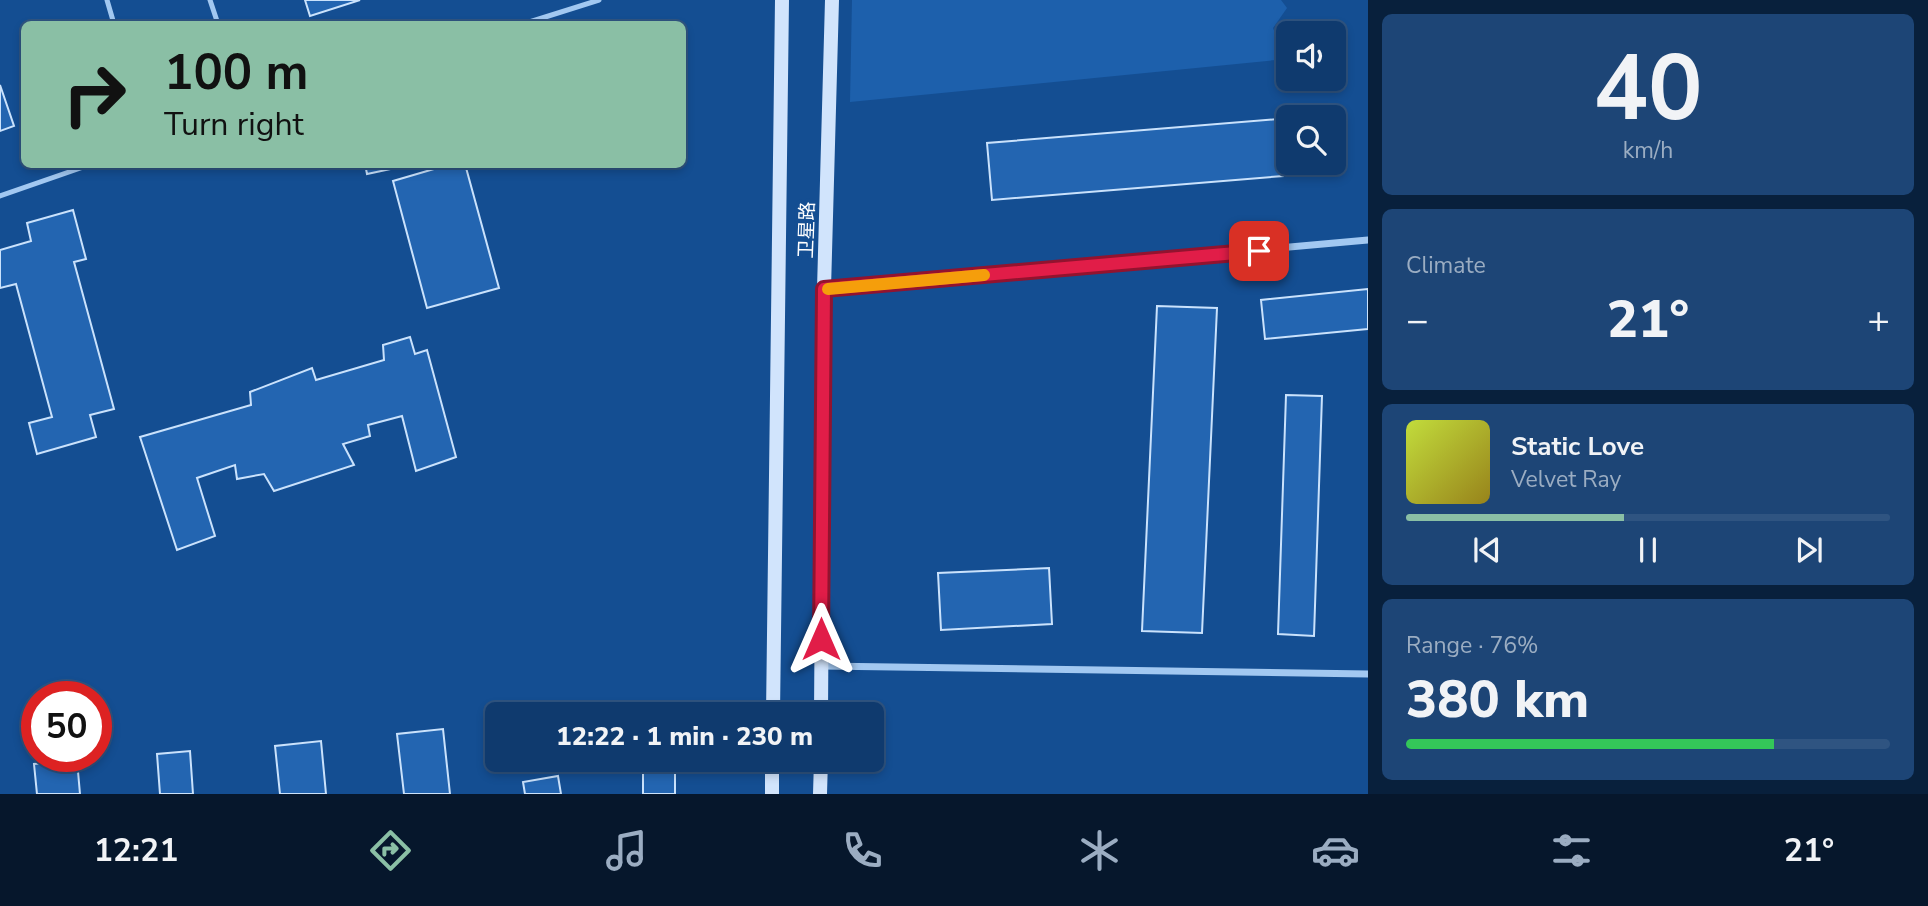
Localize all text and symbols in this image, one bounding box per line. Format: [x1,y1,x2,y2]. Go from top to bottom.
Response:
map controls [1276,21,1346,175]
button: sound [1276,21,1346,91]
text: 40 [1593,27,1703,151]
text: 100 m [164,39,308,106]
icon: right [49,49,140,140]
text: Turn right [164,103,304,146]
button: search [1276,105,1346,175]
text: km/h [1623,135,1673,166]
street label: 卫星路 [793,201,821,259]
pin [1229,221,1289,281]
icon: arrive [1240,232,1278,270]
text: Climate [1406,250,1486,281]
text: 21° [1607,284,1689,355]
text: − [1406,295,1429,346]
text: + [1867,295,1890,346]
text: Static Love [1511,429,1644,464]
text: Velvet Ray [1511,464,1621,495]
icon: previous [1468,531,1506,569]
icon: pause [1629,531,1667,569]
icon: next [1790,531,1828,569]
position arrow [784,602,858,676]
text: Range · 76% [1406,630,1538,661]
text: 380 km [1406,664,1589,735]
speed limit sign: 50 [21,681,112,772]
text: 12:22 · 1 min · 230 m [556,719,813,754]
icon: directions [366,826,415,875]
icon: music [602,826,651,875]
icon: phone [838,826,887,875]
icon: climate [1075,826,1124,875]
icon: car [1311,826,1360,875]
icon: filters [1547,826,1596,875]
text: 12:21 [94,829,178,872]
text: 21° [1784,829,1834,872]

